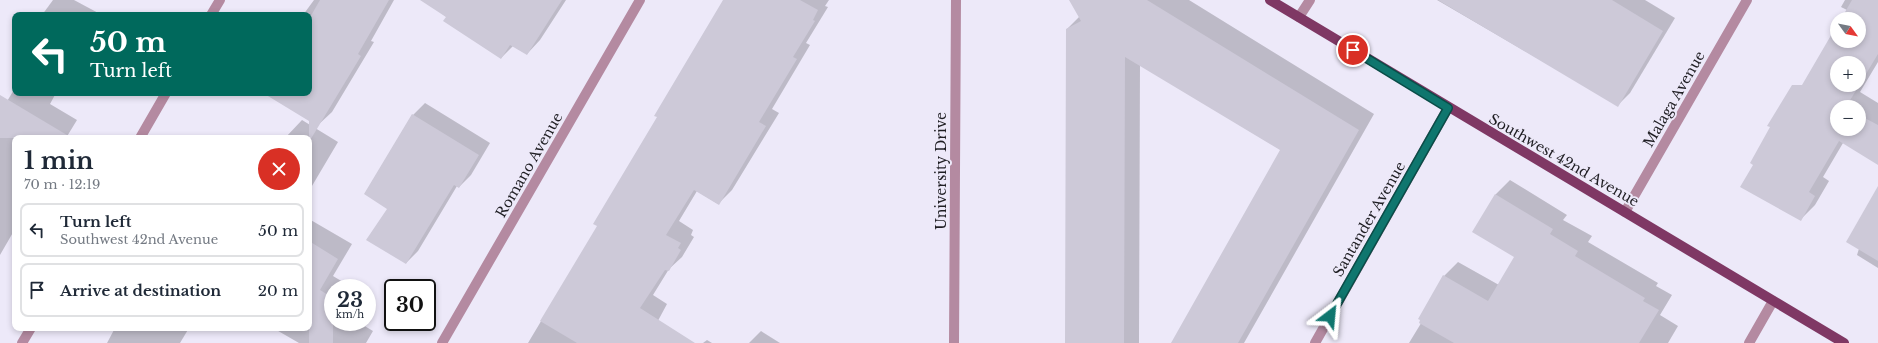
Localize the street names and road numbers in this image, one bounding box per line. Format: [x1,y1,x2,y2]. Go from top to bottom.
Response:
street label: Malaga Avenue [1639,48,1709,150]
street label: Romano Avenue [492,109,566,221]
street label: Southwest 42nd Avenue [1486,110,1642,210]
street label: University Drive [932,112,950,230]
street label: Santander Avenue [1329,158,1409,280]

